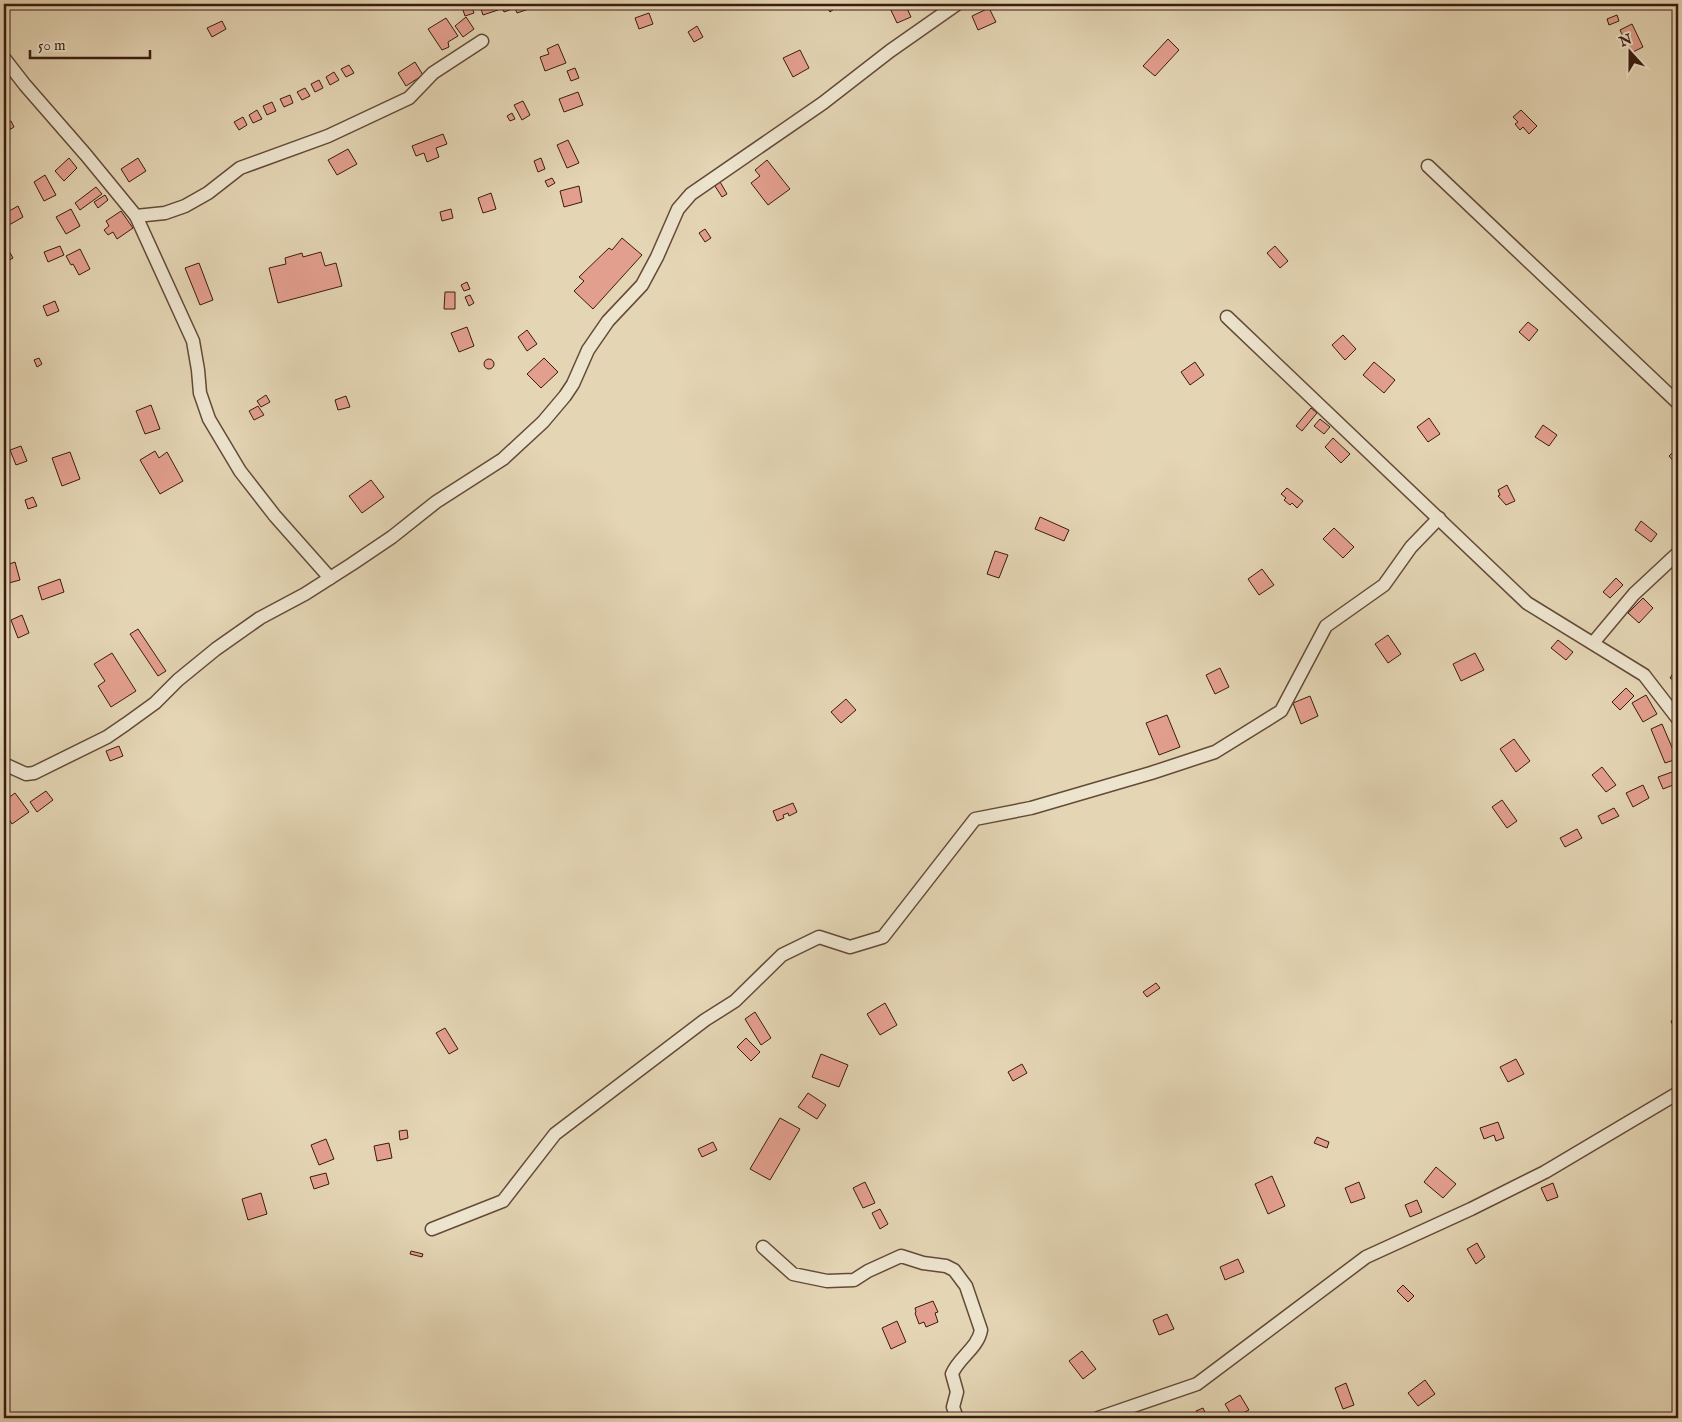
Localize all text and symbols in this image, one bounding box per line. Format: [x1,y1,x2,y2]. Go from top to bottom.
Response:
scale bar [30,28,150,60]
north arrow [1604,28,1654,78]
text: N [1616,30,1635,52]
text: 50 m [38,36,66,55]

